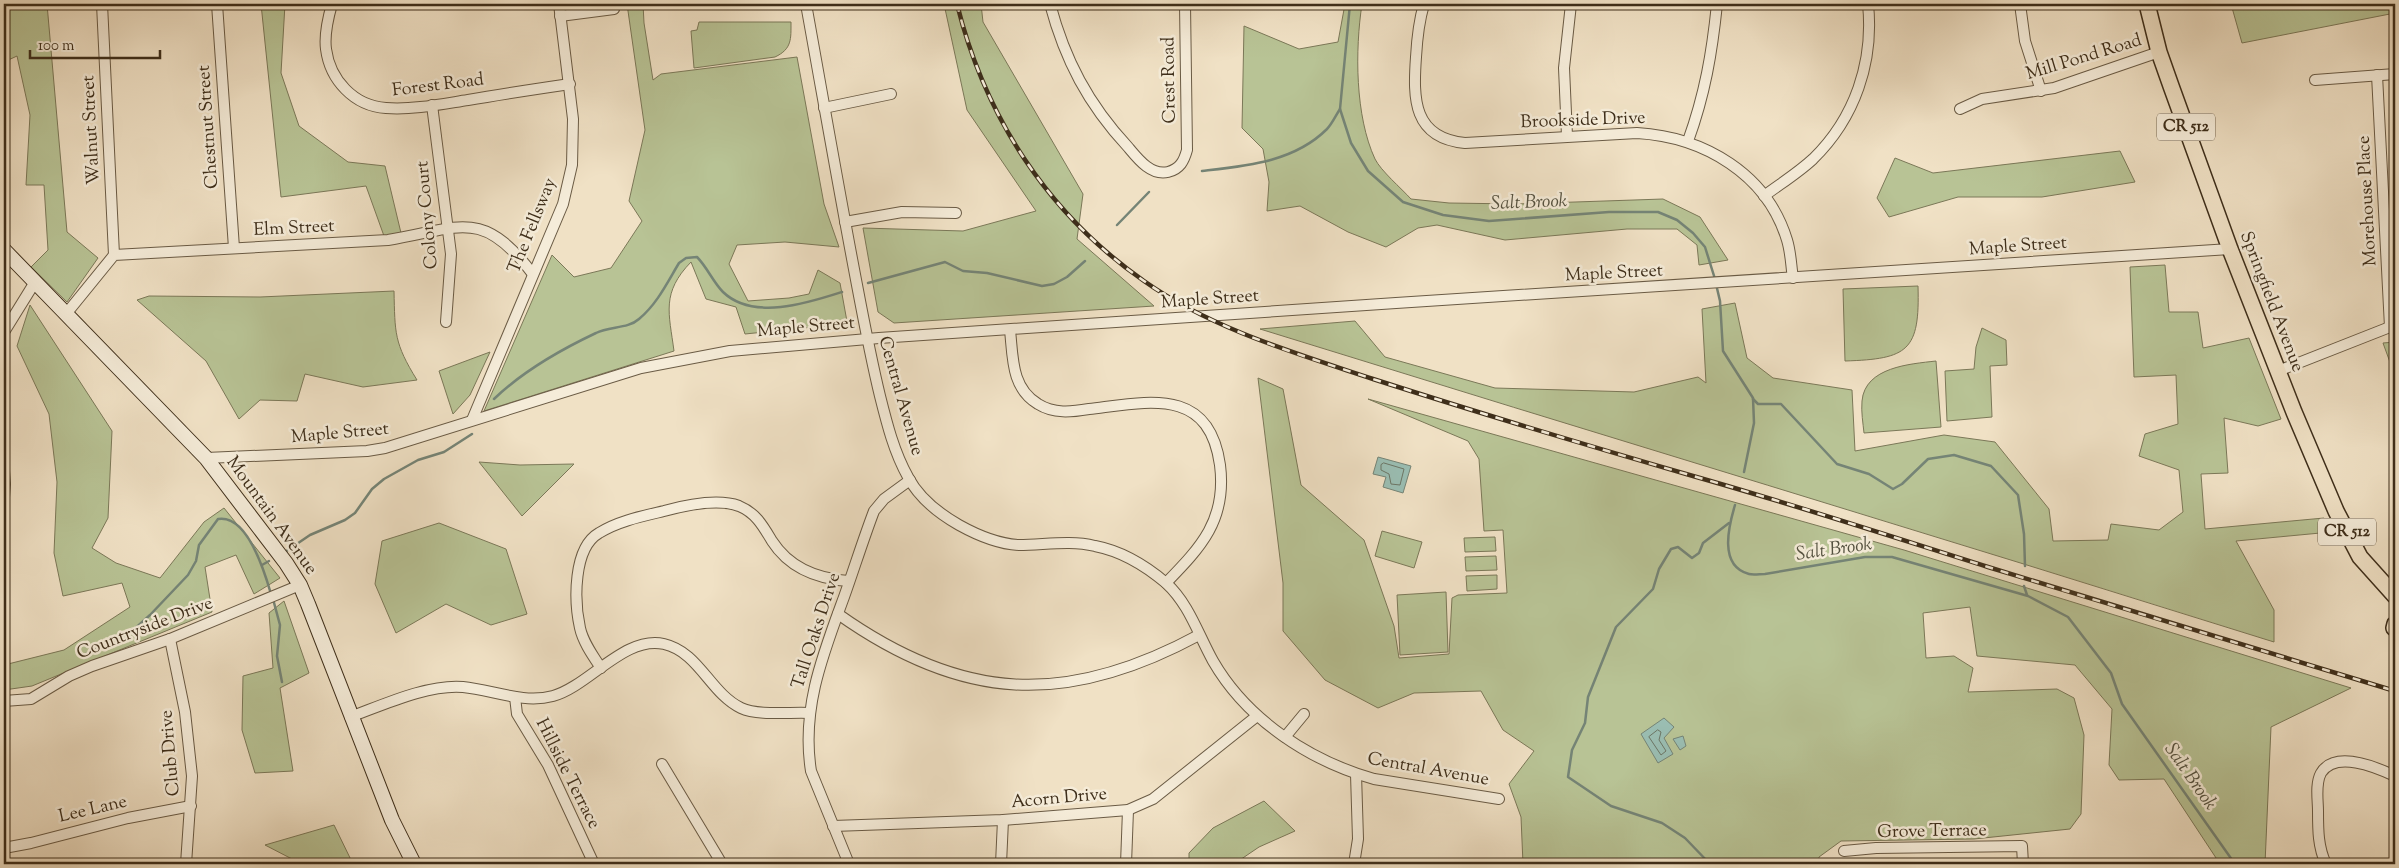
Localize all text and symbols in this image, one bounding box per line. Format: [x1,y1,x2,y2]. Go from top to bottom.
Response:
scale bar [30,28,160,60]
street label: Mill Pond Road [2023,28,2145,88]
text: 100 m [38,36,75,57]
street label: Crest Road [1156,36,1184,124]
street label: Chestnut Street [192,64,226,190]
street label: Forest Road [391,67,485,105]
street label: Walnut Street [76,75,108,185]
street label: Brookside Drive [1520,106,1646,136]
road number: CR 512 [2157,114,2215,140]
street label: Morehouse Place [2352,135,2384,267]
street label: Colony Court [410,160,446,270]
street label: The Fellsway [502,174,564,278]
water label: Salt Brook [1490,188,1568,218]
street label: Elm Street [253,214,335,244]
street label: Springfield Avenue [2232,228,2310,376]
street label: Maple Street [1968,231,2068,263]
street label: Maple Street [1564,258,1664,290]
street label: Maple Street [1160,284,1260,316]
street label: Maple Street [756,311,856,345]
street label: Central Avenue [871,333,929,459]
street label: Maple Street [290,417,390,451]
street label: Mountain Avenue [219,451,323,581]
road number: CR 512 [2318,518,2376,546]
water label: Salt Brook [1794,531,1874,569]
street label: Tall Oaks Drive [786,569,848,693]
street label: Countryside Drive [73,591,217,667]
street label: Club Drive [154,709,188,797]
street label: Hillside Terrace [528,714,606,834]
water label: Salt Brook [2157,738,2223,816]
street label: Central Avenue [1365,747,1491,793]
street label: Acorn Drive [1010,782,1108,816]
street label: Lee Lane [56,790,130,830]
street label: Grove Terrace [1877,818,1987,846]

